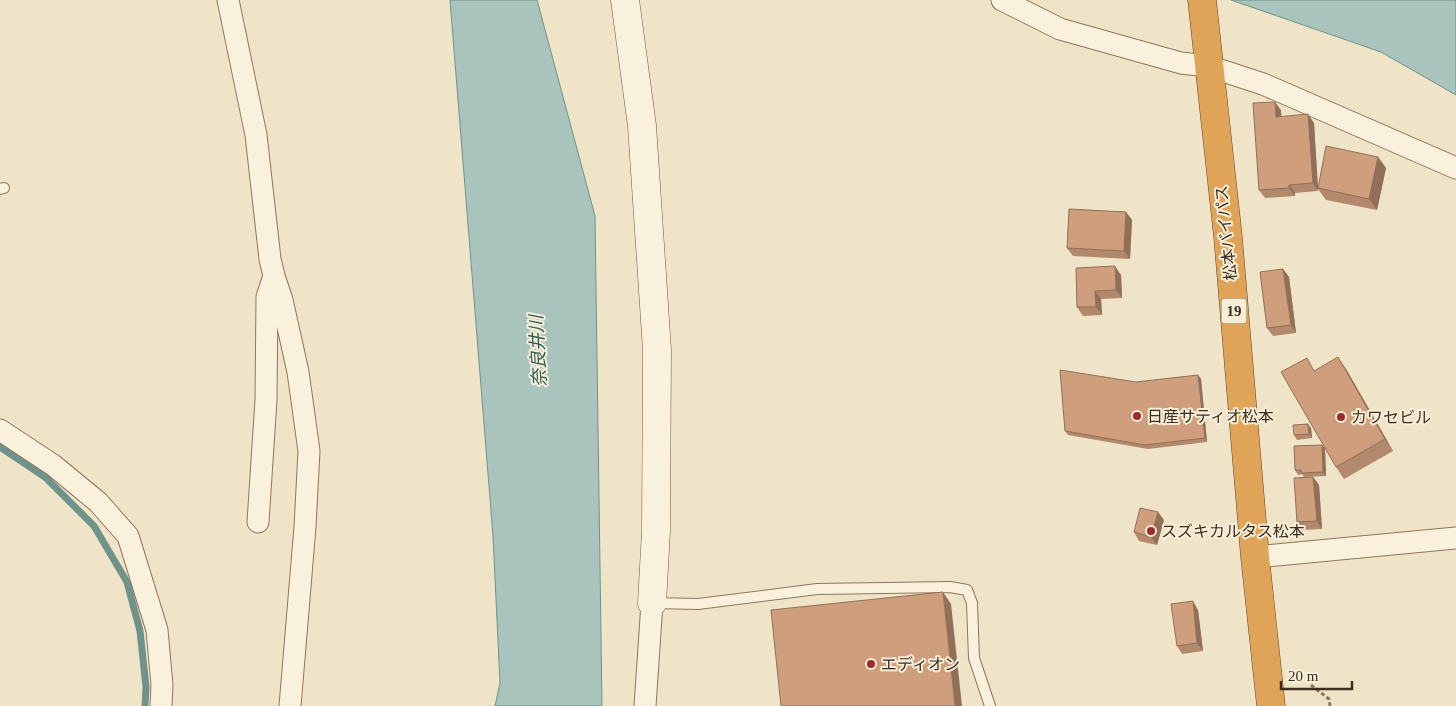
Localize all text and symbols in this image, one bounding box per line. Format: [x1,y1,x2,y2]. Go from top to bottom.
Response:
street label: 松本バイパス [1213,185,1239,281]
road number: 19 [1222,298,1246,324]
water label: 奈良井川 [526,313,550,387]
place label: 日産サティオ松本 [1147,408,1274,425]
place label: カワセビル [1351,409,1431,426]
marker: 日産サティオ松本 [1131,410,1143,422]
marker: カワセビル [1335,411,1347,423]
place label: スズキカルタス松本 [1161,523,1305,540]
marker: スズキカルタス松本 [1145,525,1157,537]
place label: エディオン [881,656,960,673]
marker: エディオン [865,658,877,670]
scale bar [1281,658,1352,690]
text: 20 m [1288,668,1319,684]

